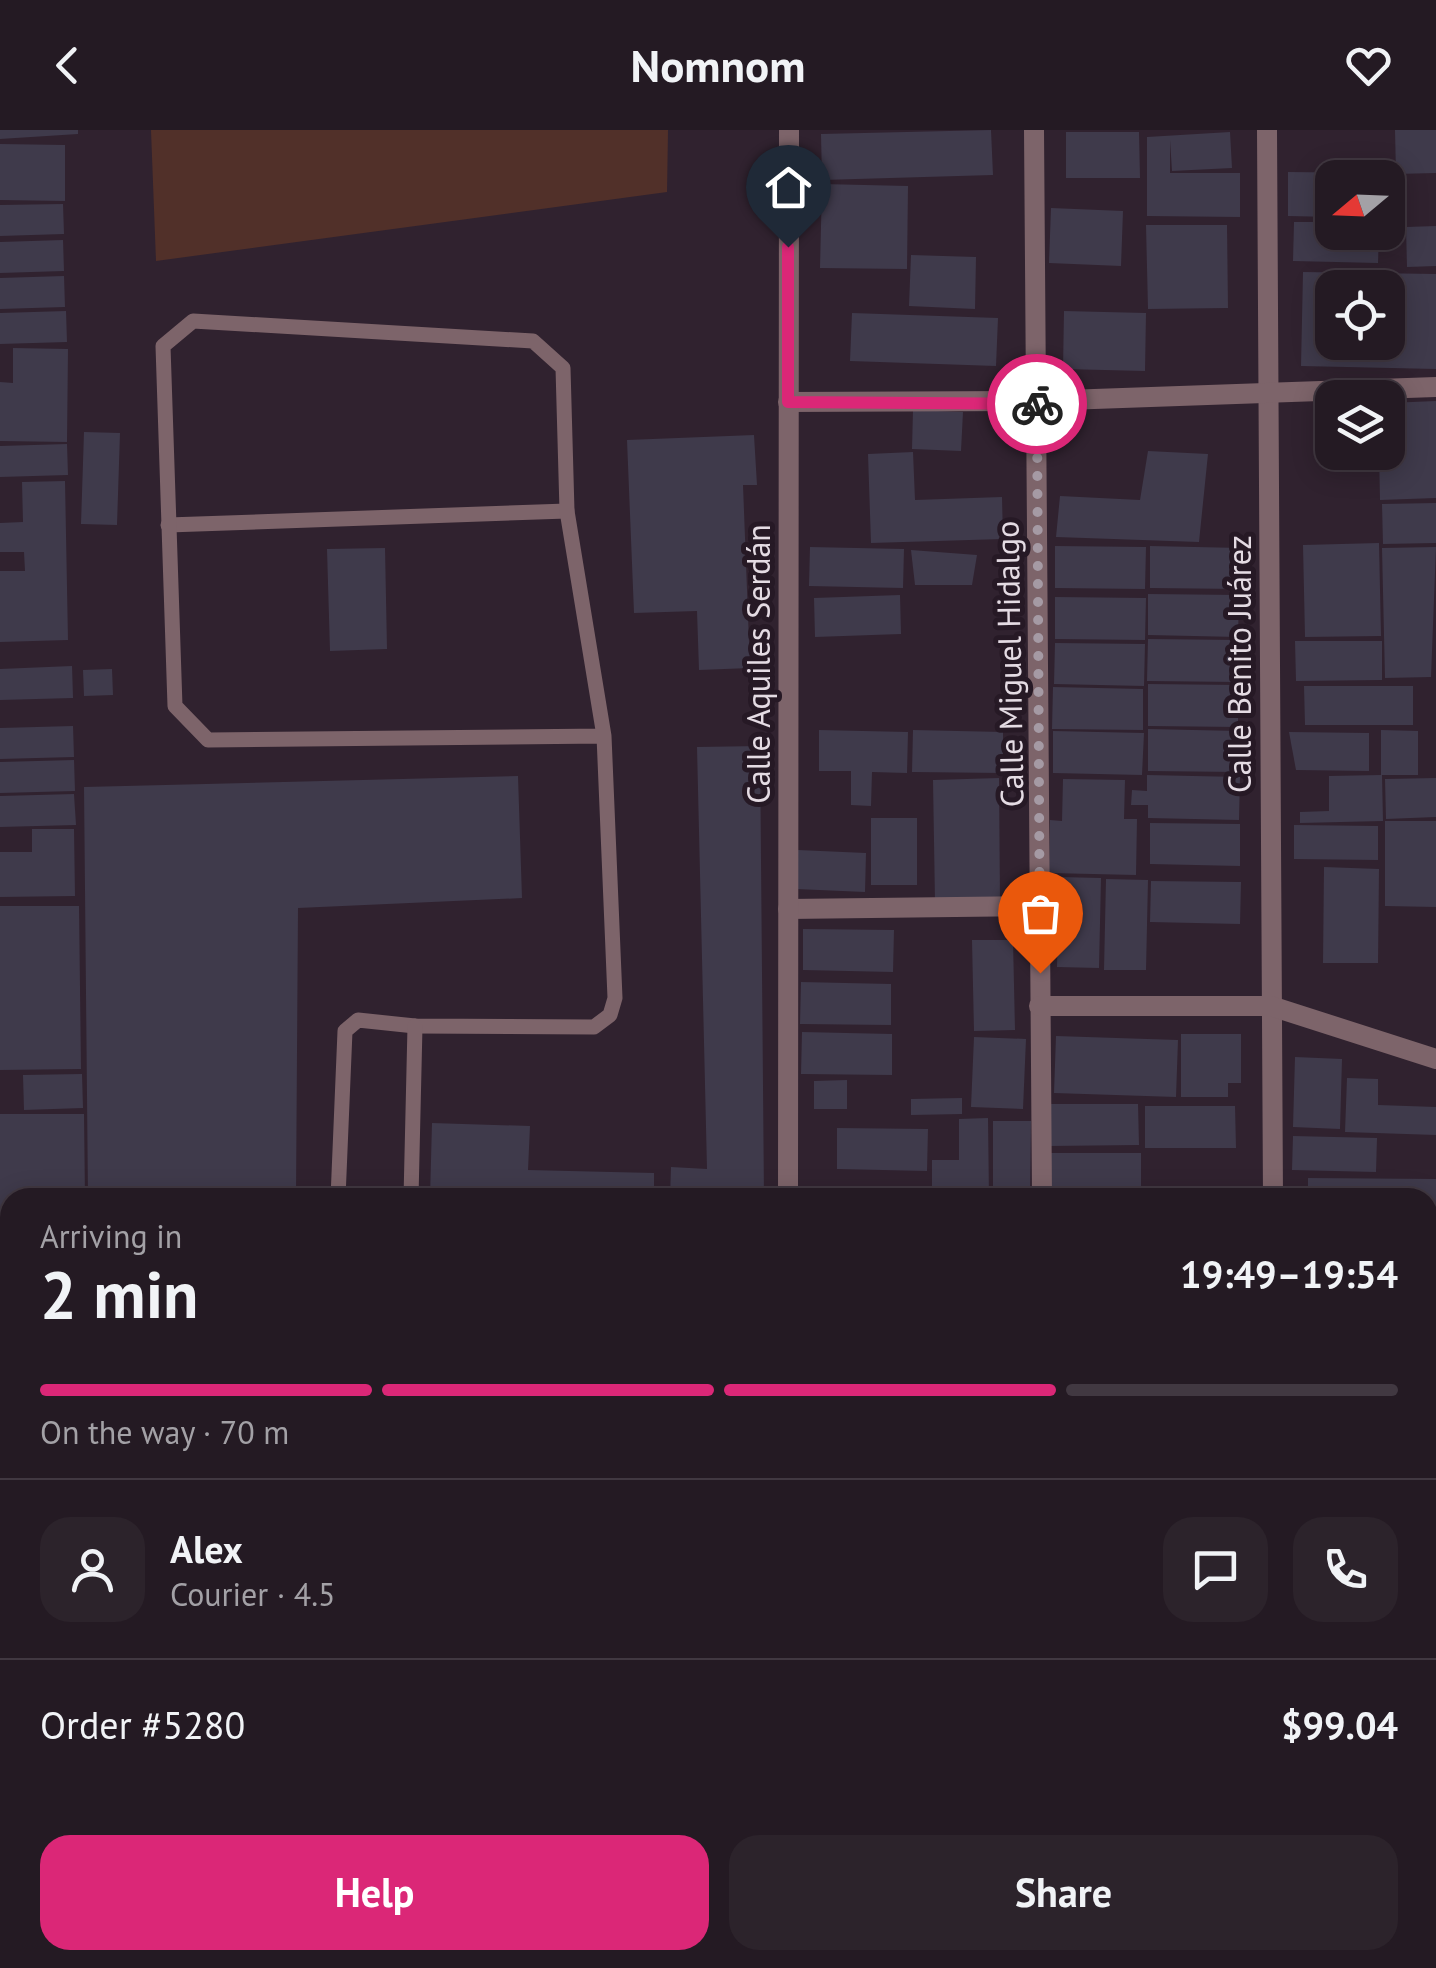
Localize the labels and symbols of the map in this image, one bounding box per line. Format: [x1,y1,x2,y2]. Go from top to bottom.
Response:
pin [746,145,831,248]
north arrow [1315,160,1405,250]
courier [987,354,1087,454]
street label: Calle Miguel Hidalgo [986,520,1032,808]
street label: Calle Aquiles Serdán [737,524,779,804]
street label: Calle Benito Juárez [1218,535,1260,793]
pin [998,871,1083,974]

